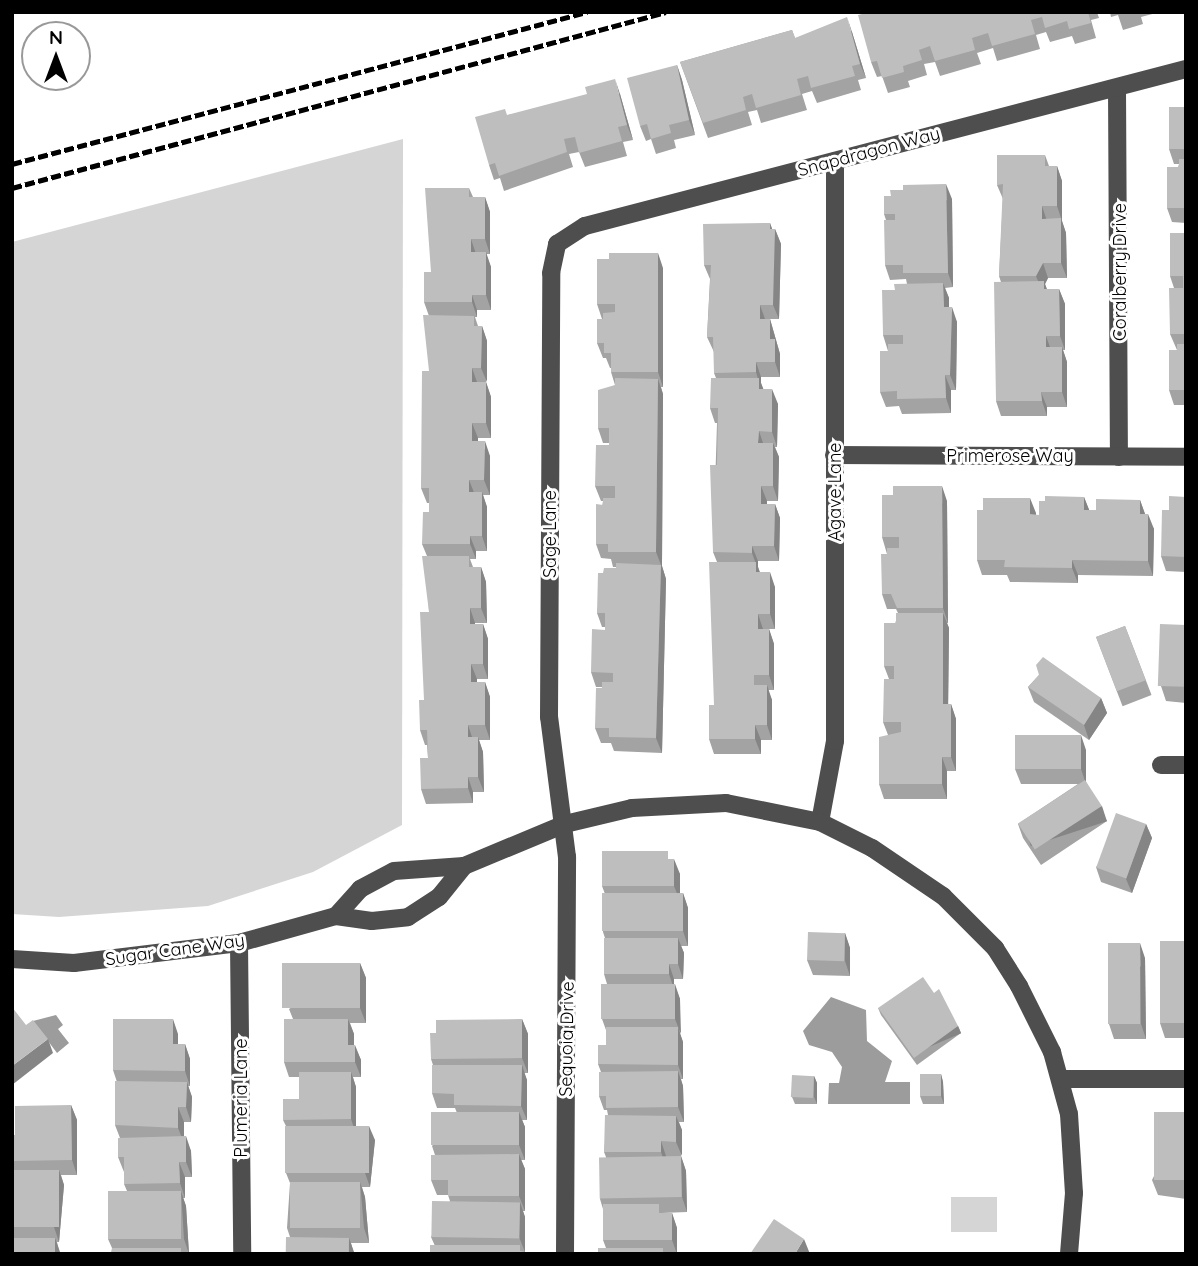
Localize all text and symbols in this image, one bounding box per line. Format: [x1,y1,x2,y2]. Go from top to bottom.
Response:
north arrow [21,21,91,91]
text: N [49,25,63,49]
street label: Snapdragon Way [796,123,942,181]
street label: Coralberry Drive [1109,203,1131,341]
street label: Agave Lane [824,442,846,542]
street label: Primerose Way [946,445,1074,467]
street label: Sage Lane [539,490,561,578]
street label: Sugar Cane Way [104,930,246,970]
street label: Sequoia Drive [555,981,579,1097]
street label: Plumeria Lane [230,1038,252,1158]

